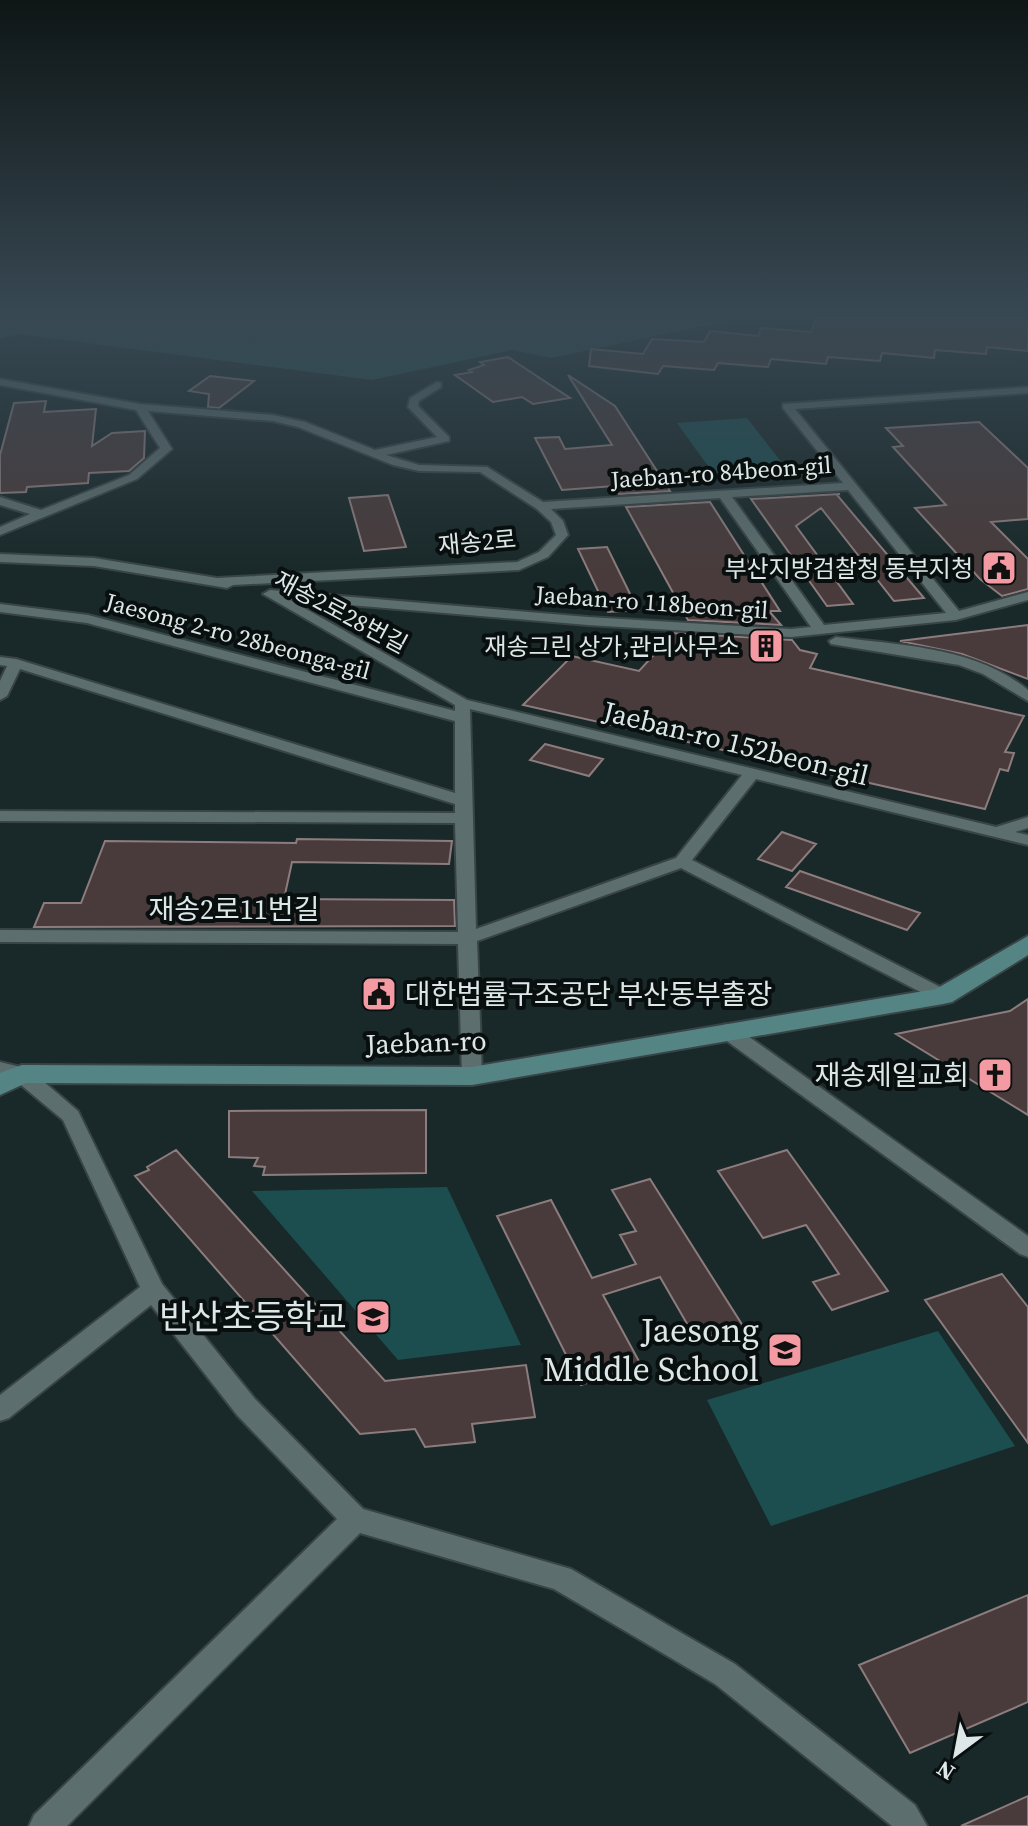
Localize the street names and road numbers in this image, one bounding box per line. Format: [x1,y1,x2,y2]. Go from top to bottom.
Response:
street label: Jaeban-ro 84beon-gil [608,448,833,496]
street label: 재송2로 [437,522,517,562]
street label: 재송2로28번길 [269,563,413,661]
street label: Jaeban-ro 118beon-gil [534,577,769,627]
street label: Jaesong 2-ro 28beonga-gil [101,584,374,687]
street label: Jaeban-ro 152beon-gil [598,691,873,794]
street label: 재송2로11번길 [149,890,319,928]
street label: Jaeban-ro [364,1021,487,1063]

